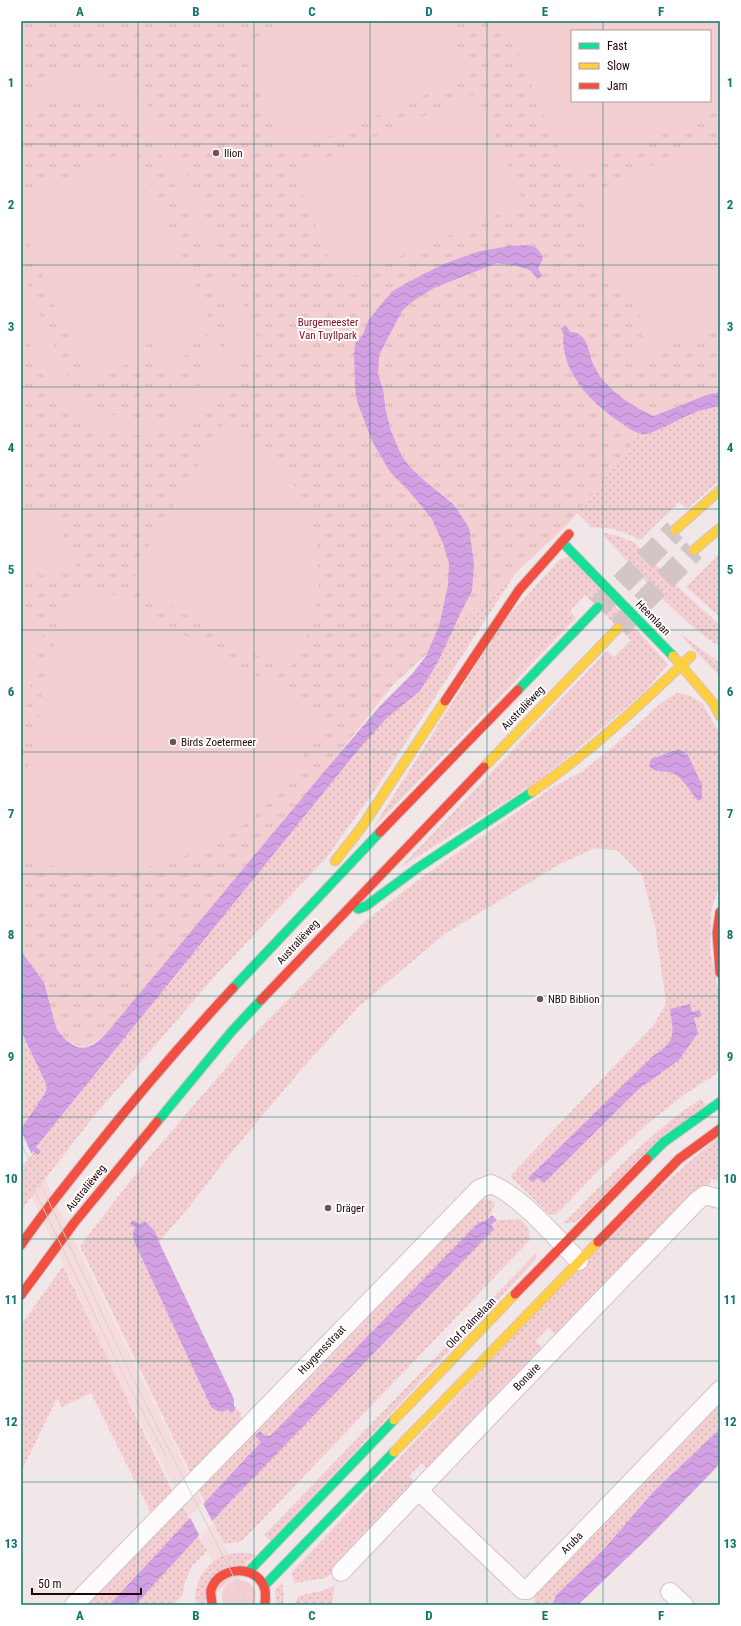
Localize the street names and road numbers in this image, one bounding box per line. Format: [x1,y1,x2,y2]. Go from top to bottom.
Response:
street label: Heemlaan [633,598,673,638]
street label: Australiëweg [499,683,547,733]
street label: Australiëweg [274,917,322,967]
street label: Australiëweg [63,1162,109,1214]
street label: Olof Palmelaan [443,1295,499,1351]
street label: Huygensstraat [296,1323,348,1377]
street label: Bonaire [511,1361,543,1393]
street label: Aruba [558,1529,586,1557]

